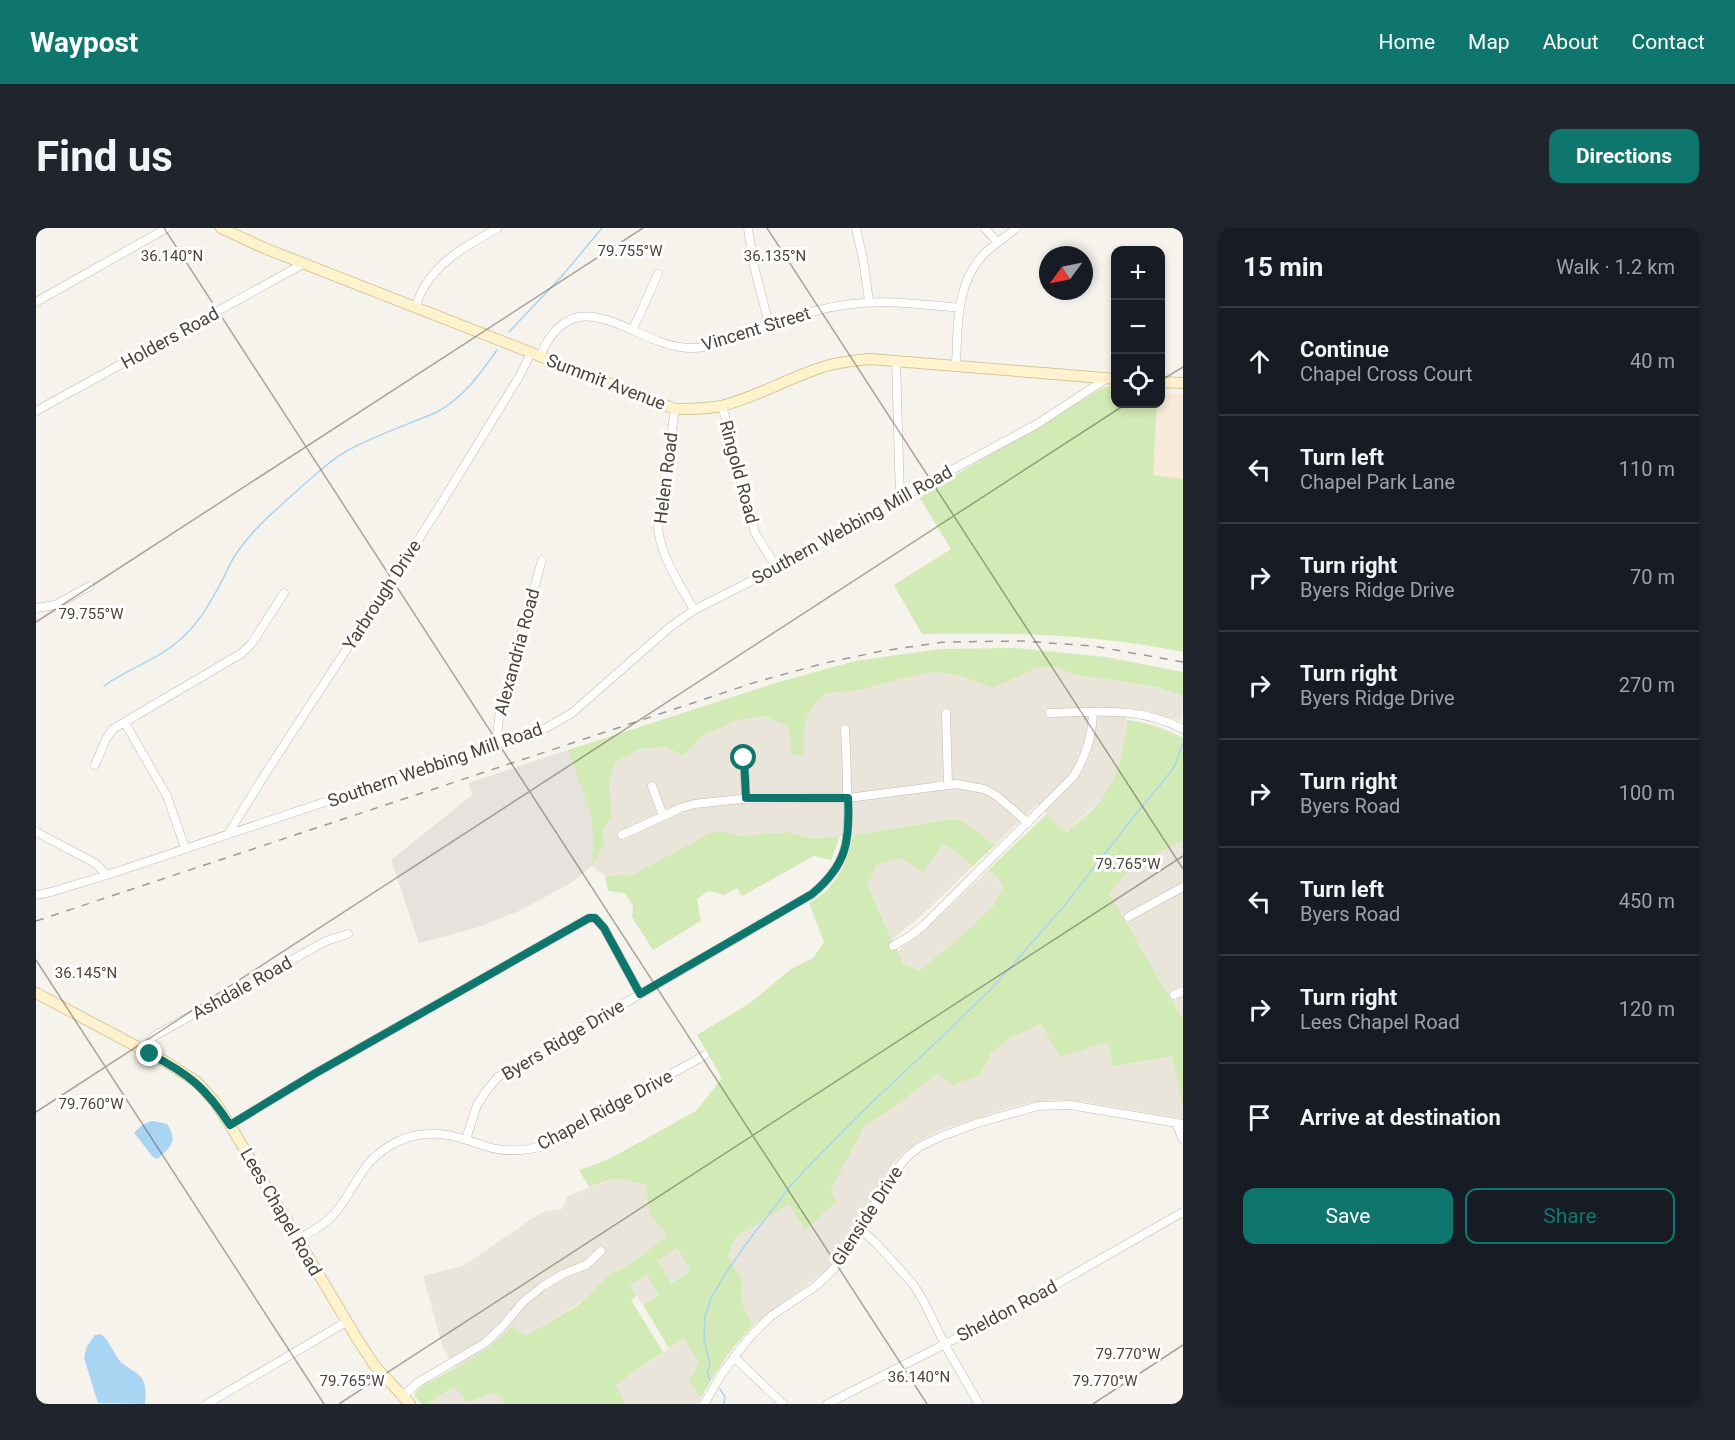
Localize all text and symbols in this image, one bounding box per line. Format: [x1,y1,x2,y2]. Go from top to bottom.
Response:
text: Waypost [30,26,138,59]
text: Home [1379,30,1435,54]
text: Map [1468,30,1510,54]
text: About [1543,30,1599,54]
text: Contact [1632,30,1705,54]
button: Directions [1549,129,1699,183]
text: Find us [36,132,173,181]
text: 79.755°W [597,242,663,260]
north arrow [1039,246,1093,300]
map controls [1111,246,1165,408]
button: + [1111,246,1165,300]
text: 36.140°N [141,247,203,265]
text: 36.135°N [744,247,806,265]
text: 15 min [1243,252,1323,282]
text: Walk · 1.2 km [1556,255,1675,279]
button: − [1111,300,1165,354]
street label: Holders Road [117,302,222,373]
street label: Vincent Street [699,302,813,355]
text: Continue [1300,337,1389,362]
icon: ahead [1243,345,1276,378]
street label: Summit Avenue [544,349,669,414]
text: 40 m [1630,349,1675,373]
button: locate [1111,354,1165,408]
text: Chapel Cross Court [1300,362,1472,386]
street label: Ringold Road [716,418,763,526]
street label: Helen Road [649,431,682,525]
text: Turn left [1300,445,1384,470]
icon: left [1243,453,1276,486]
text: 110 m [1619,457,1675,481]
street label: Southern Webbing Mill Road [748,461,956,588]
text: Chapel Park Lane [1300,470,1455,494]
street label: Yarbrough Drive [338,536,425,654]
text: Turn right [1300,553,1397,578]
icon: right [1243,561,1276,594]
text: 70 m [1630,565,1675,589]
text: Byers Ridge Drive [1300,578,1455,602]
street label: Alexandria Road [489,586,544,718]
text: 79.755°W [58,605,124,623]
text: Turn right [1300,661,1397,686]
icon: right [1243,669,1276,702]
text: 270 m [1619,673,1675,697]
text: Byers Ridge Drive [1300,686,1455,710]
street label: Southern Webbing Mill Road [325,718,545,811]
route start [730,744,756,770]
text: Turn right [1300,769,1397,794]
icon: right [1243,777,1276,810]
text: 100 m [1619,781,1675,805]
text: Byers Road [1300,794,1400,818]
text: 79.765°W [1095,855,1161,873]
text: Turn left [1300,877,1384,902]
icon: left [1243,885,1276,918]
text: 450 m [1619,889,1675,913]
text: Byers Road [1300,902,1400,926]
street label: Ashdale Road [188,952,295,1024]
text: 36.145°N [55,964,117,982]
text: Turn right [1300,985,1397,1010]
icon: right [1243,993,1276,1026]
street label: Byers Ridge Drive [498,995,628,1084]
text: 120 m [1619,997,1675,1021]
text: Lees Chapel Road [1300,1010,1460,1034]
route end [136,1040,162,1066]
street label: Chapel Ridge Drive [534,1065,676,1154]
text: 79.760°W [58,1095,124,1113]
icon: arrive [1243,1101,1276,1134]
text: Arrive at destination [1300,1105,1501,1130]
street label: Lees Chapel Road [236,1144,326,1279]
street label: Glenside Drive [827,1162,907,1269]
button: Save [1243,1188,1453,1244]
button: Share [1465,1188,1675,1244]
street label: Sheldon Road [953,1275,1061,1346]
text: 79.770°W [1095,1345,1161,1363]
text: 36.140°N [888,1368,950,1386]
text: 79.765°W [319,1372,385,1390]
text: 79.770°W [1072,1372,1138,1390]

